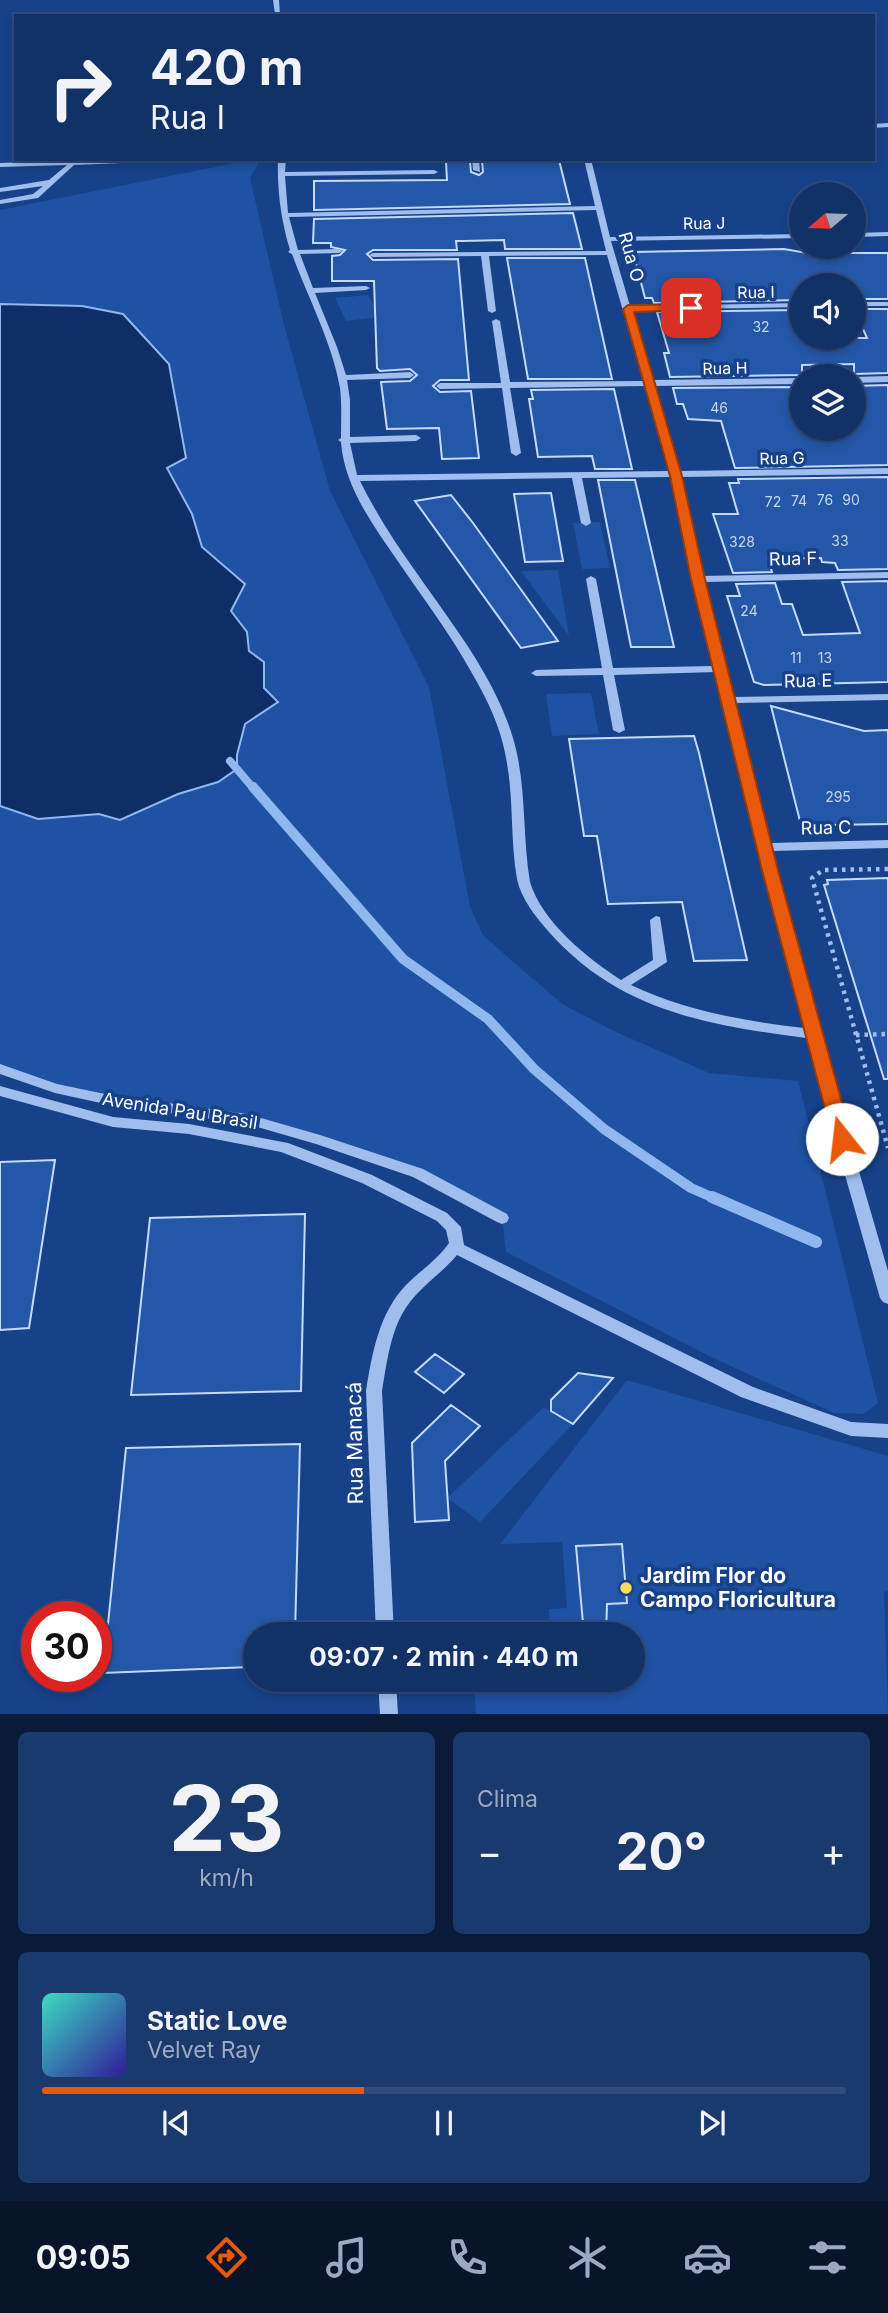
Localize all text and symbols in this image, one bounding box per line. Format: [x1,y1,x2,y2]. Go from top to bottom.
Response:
text: 420 m [150,38,303,97]
icon: right [35,42,126,133]
text: Rua I [150,98,225,137]
north arrow [789,182,866,259]
map controls [789,182,866,441]
street label: Rua J [683,213,725,233]
street label: Rua O [614,229,649,284]
button: sound [789,273,866,350]
pin [661,278,721,338]
street label: Rua I [737,282,775,302]
icon: arrive [672,289,710,327]
house number: 32 [752,318,770,335]
street label: Rua H [702,358,748,378]
button: layers [789,364,866,441]
house number: 46 [710,399,728,416]
street label: Rua G [759,448,805,468]
house number: 76 [817,491,833,508]
house number: 90 [842,491,860,508]
house number: 74 [791,492,807,509]
house number: 72 [765,493,781,510]
house number: 33 [831,532,849,549]
house number: 328 [729,533,755,550]
street label: Rua F [769,548,817,569]
house number: 24 [740,602,758,619]
house number: 11 [790,649,802,666]
house number: 13 [818,649,832,666]
street label: Rua E [784,670,832,691]
house number: 295 [825,788,851,805]
street label: Rua C [801,817,851,838]
street label: Avenida Pau Brasil [101,1088,259,1133]
position arrow [805,1102,879,1176]
street label: Rua Manacá [341,1382,368,1505]
place label: Jardim Flor do Campo Floricultura [640,1563,836,1612]
marker: Jardim Flor do Campo Floricultura [618,1580,634,1596]
speed limit sign: 30 [21,1601,112,1692]
text: 09:07 · 2 min · 440 m [309,1641,579,1672]
text: 23 [168,1763,285,1873]
text: Clima [477,1785,538,1813]
text: 20° [616,1820,707,1883]
text: − [477,1829,502,1875]
text: + [821,1829,846,1875]
text: km/h [199,1864,254,1892]
text: Static Love [147,2005,288,2036]
text: Velvet Ray [147,2036,261,2064]
icon: previous [157,2104,195,2142]
icon: pause [425,2104,463,2142]
icon: next [693,2104,731,2142]
icon: directions [202,2233,251,2282]
icon: music [322,2233,371,2282]
icon: phone [443,2233,492,2282]
icon: climate [563,2233,612,2282]
icon: car [683,2233,732,2282]
icon: filters [803,2233,852,2282]
text: 09:05 [36,2238,131,2277]

